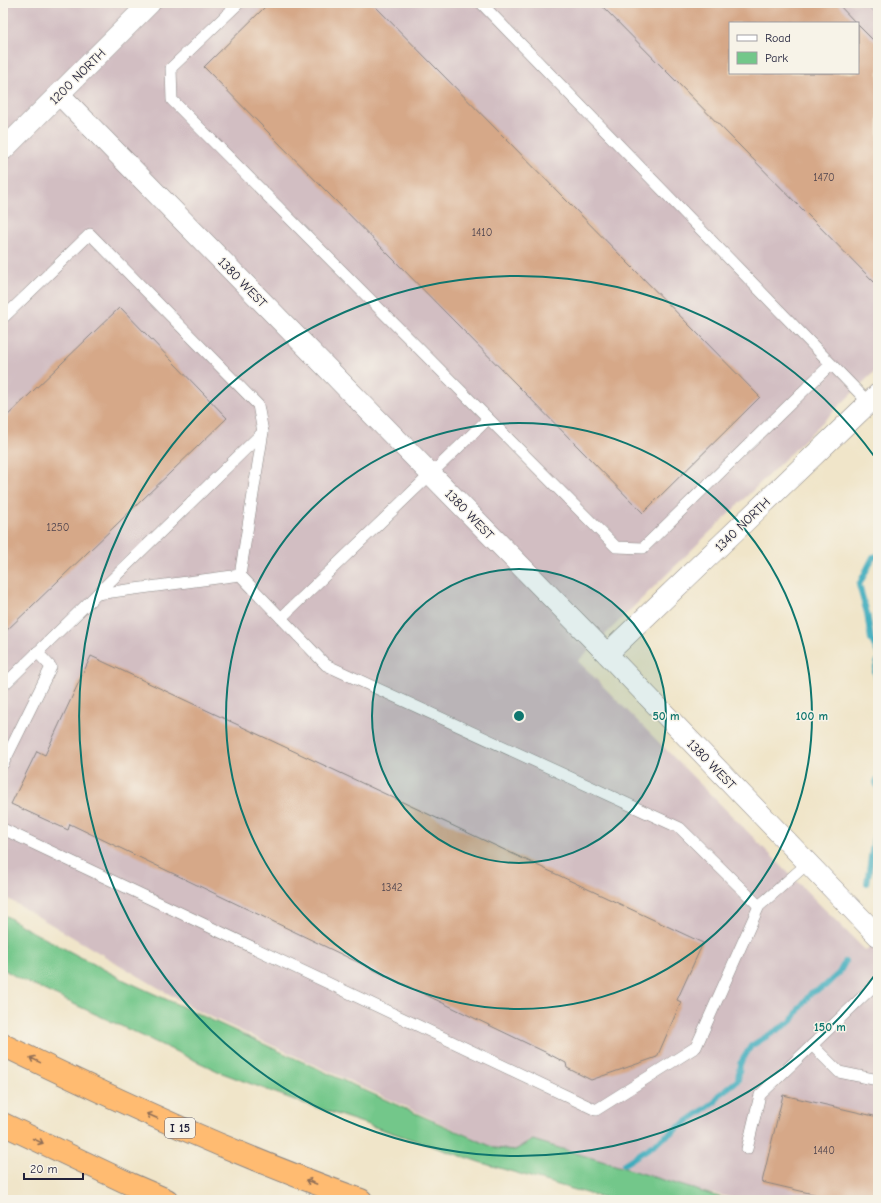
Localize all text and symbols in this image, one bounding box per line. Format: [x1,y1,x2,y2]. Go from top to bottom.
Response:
legend [729,22,859,74]
text: Road [765,31,791,45]
street label: 1200 NORTH [46,45,108,107]
text: Park [765,51,788,65]
house number: 1470 [813,171,835,184]
house number: 1410 [472,226,492,239]
street label: 1380 WEST [215,254,270,311]
street label: 1380 WEST [442,486,497,543]
street label: 1340 NORTH [712,494,773,554]
house number: 1250 [47,521,69,534]
centre of rings [512,709,526,723]
text: 50 m [652,709,680,723]
text: 100 m [796,709,828,723]
street label: 1380 WEST [684,736,739,793]
house number: 1342 [382,881,403,894]
text: 150 m [814,1020,846,1034]
one-way arrow [29,1056,41,1063]
one-way arrow [147,1112,159,1119]
road number: I 15 [165,1118,195,1138]
one-way arrow [32,1138,44,1145]
house number: 1440 [813,1144,835,1157]
scale bar [24,1155,83,1181]
text: 20 m [30,1162,58,1176]
one-way arrow [305,1178,318,1185]

